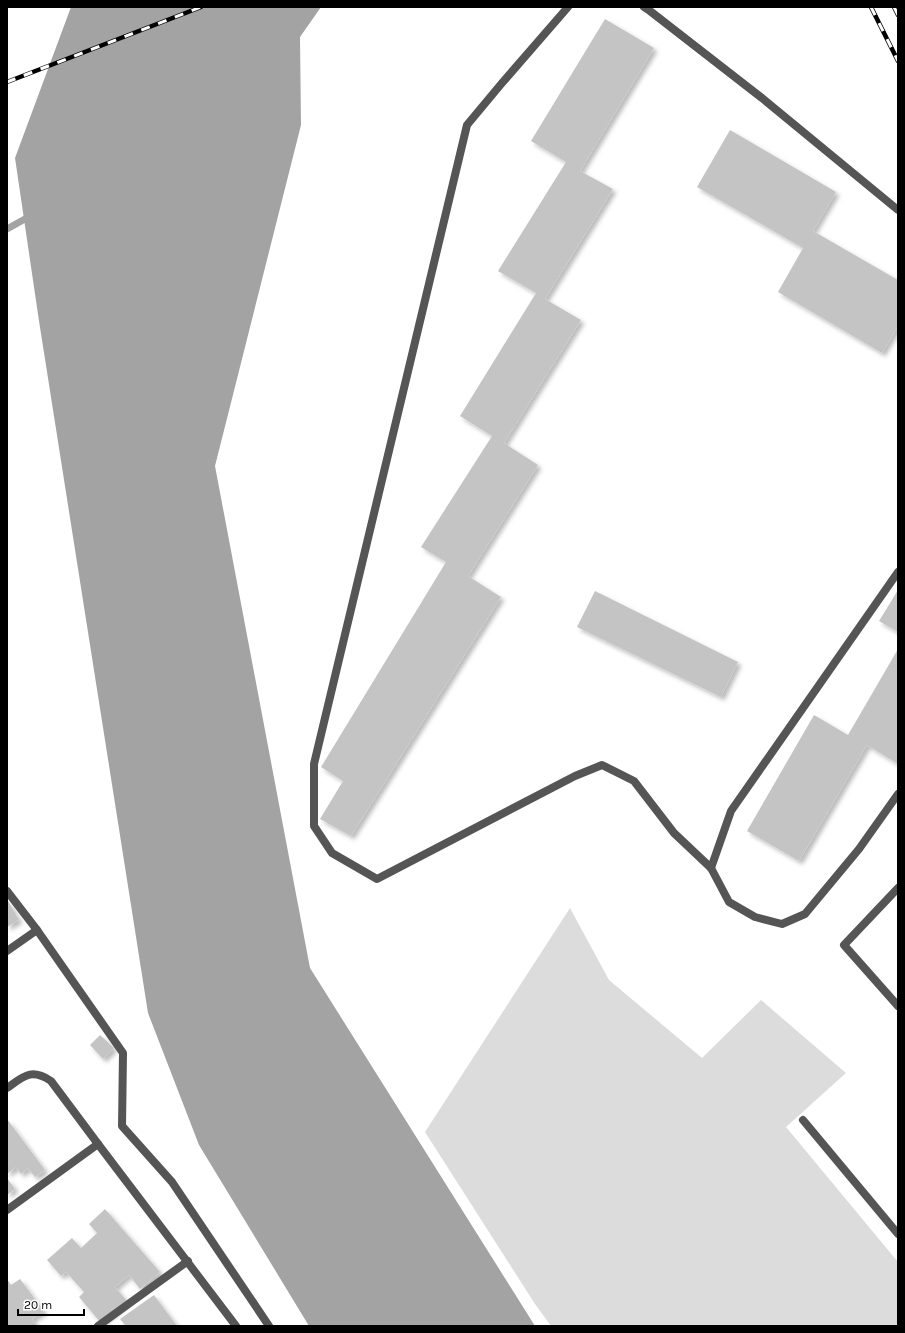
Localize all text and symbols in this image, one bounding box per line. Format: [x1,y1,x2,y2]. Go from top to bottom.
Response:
scale bar [18,1291,84,1317]
text: 20 m [24,1298,52,1312]

